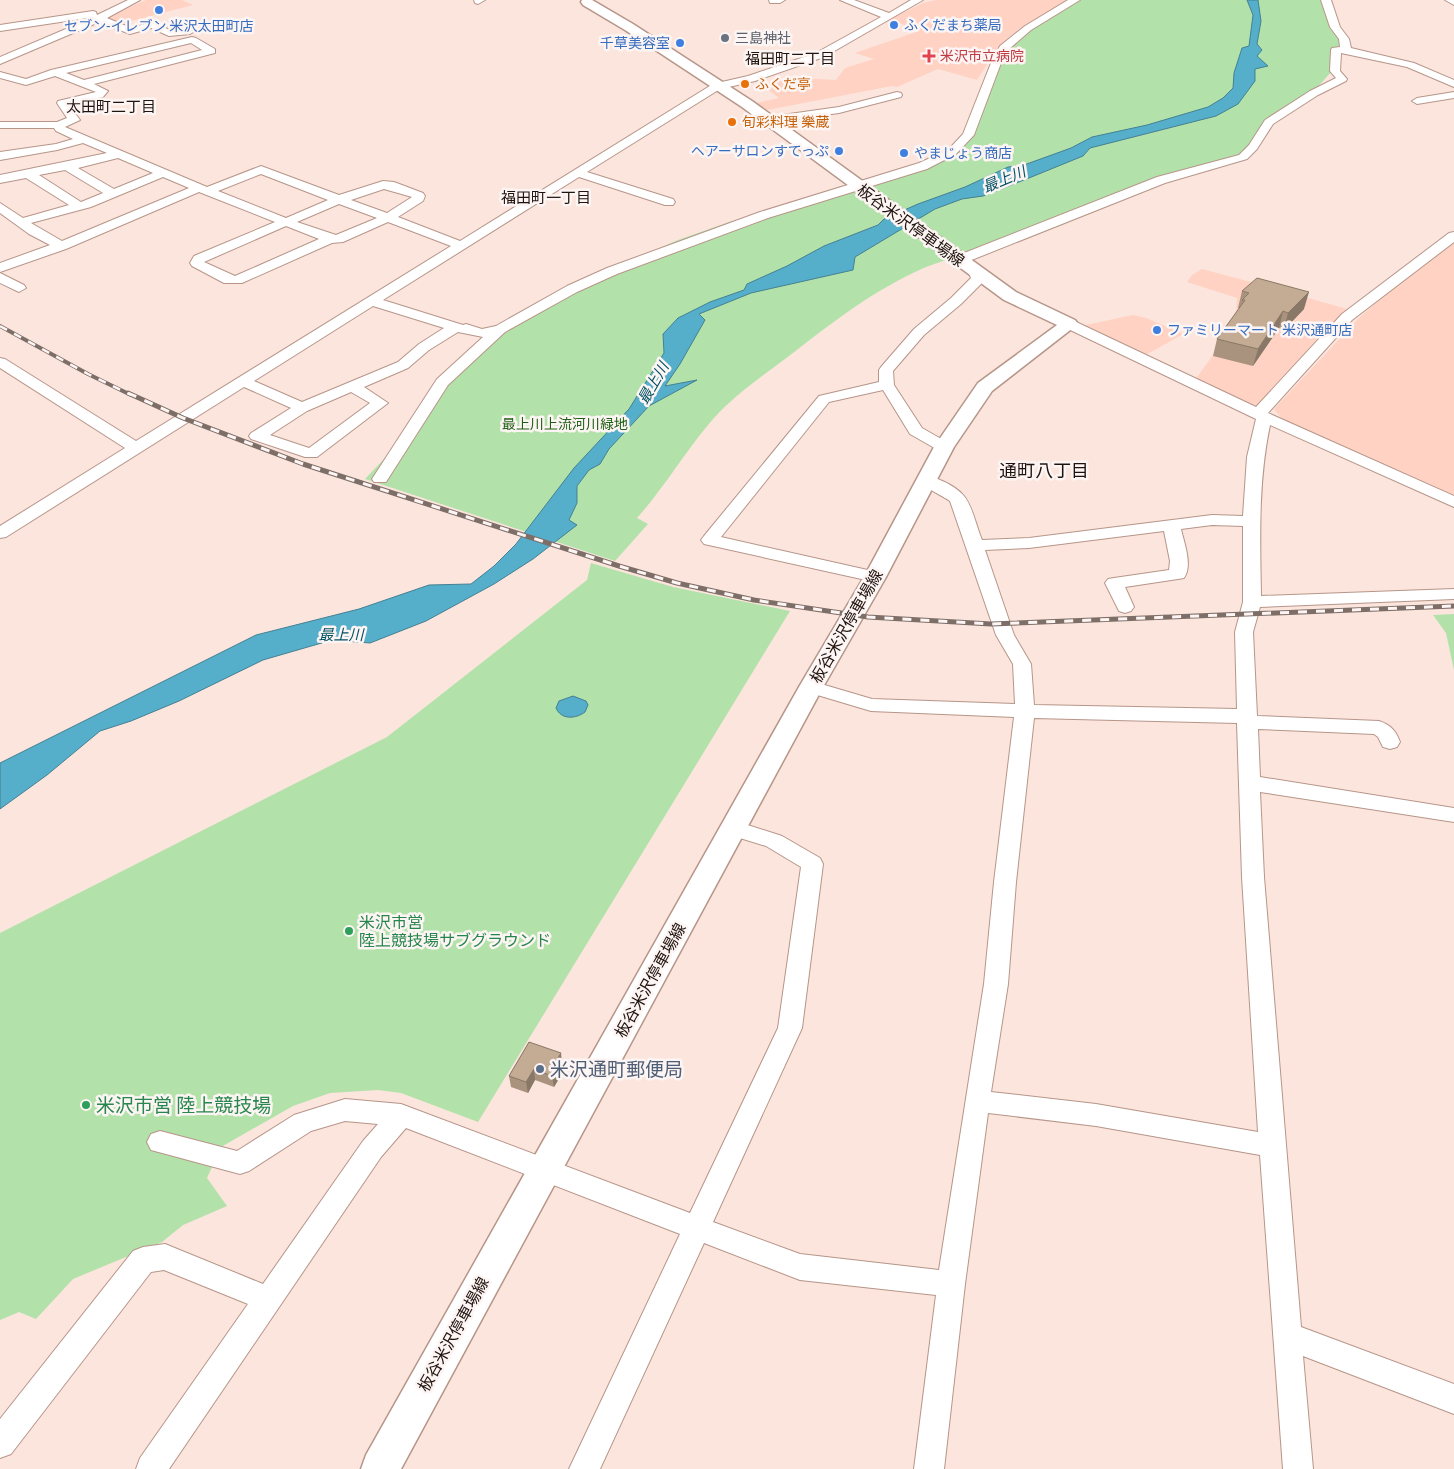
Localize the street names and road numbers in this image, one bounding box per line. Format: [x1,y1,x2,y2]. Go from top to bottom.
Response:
street label: 板谷米沢停車場線 [854,180,968,270]
street label: 板谷米沢停車場線 [806,566,886,686]
street label: 板谷米沢停車場線 [611,920,689,1040]
street label: 板谷米沢停車場線 [414,1274,492,1394]

